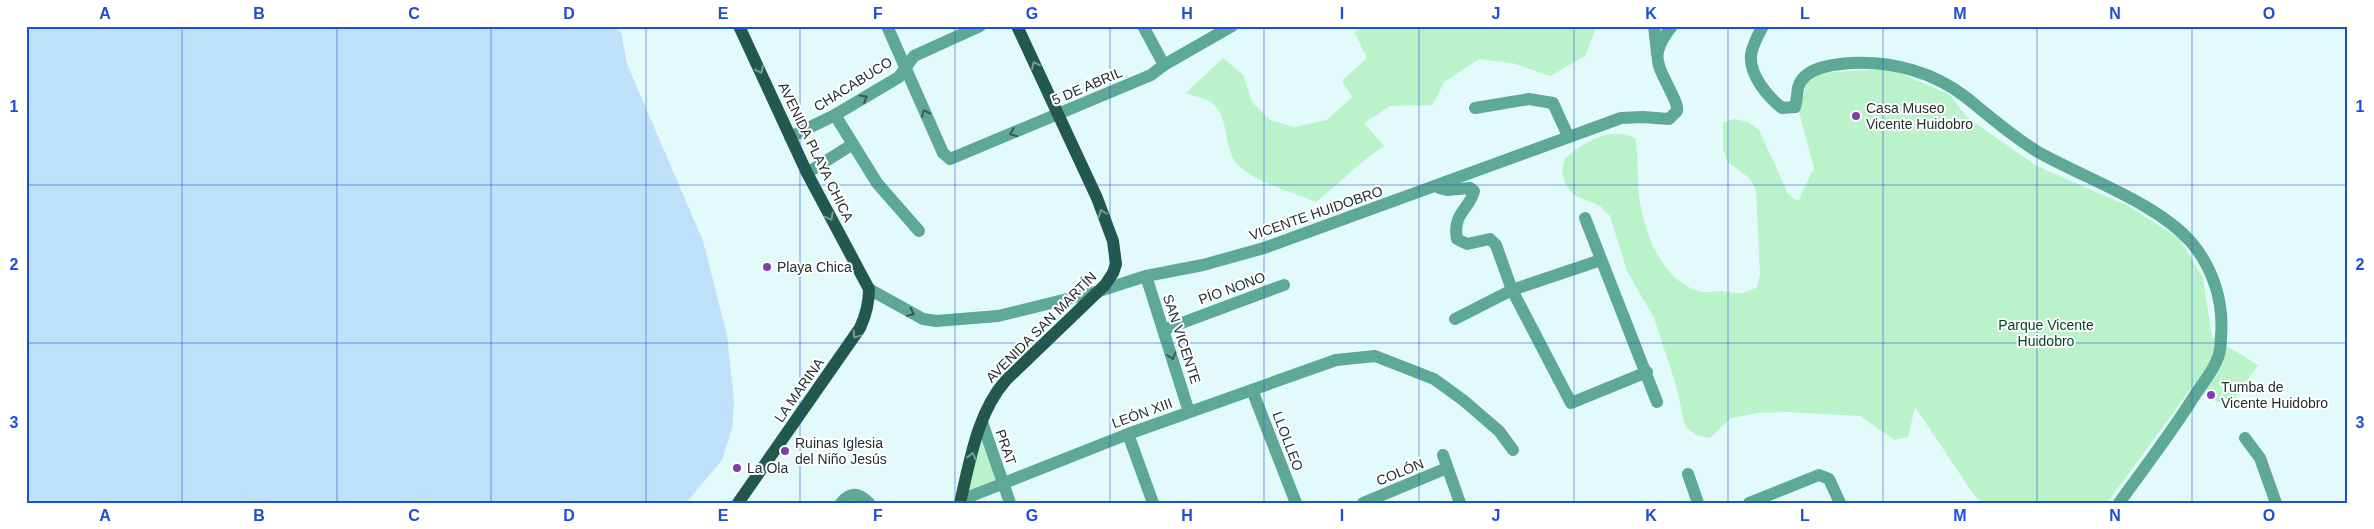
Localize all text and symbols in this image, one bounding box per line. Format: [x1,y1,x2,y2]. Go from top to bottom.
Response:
text: A [99,5,111,22]
text: B [253,5,265,22]
text: C [408,5,420,22]
text: D [563,5,575,22]
text: E [718,5,729,22]
text: F [873,5,883,22]
text: G [1026,5,1038,22]
text: H [1181,5,1193,22]
text: I [1340,5,1344,22]
text: J [1492,5,1500,22]
text: K [1645,5,1657,22]
text: L [1800,5,1810,22]
text: M [1953,5,1967,22]
text: N [2109,5,2121,22]
text: O [2263,5,2275,22]
street label: CHACABUCO [811,53,895,114]
one-way arrow [1031,61,1041,70]
street label: 5 DE ABRIL [1049,64,1125,108]
one-way arrow [753,65,763,74]
street label: AVENIDA PLAYA CHICA [775,80,857,225]
one-way arrow [859,94,868,104]
text: 1 [10,98,19,115]
text: 1 [2356,98,2365,115]
place label: Casa Museo Vicente Huidobro [1866,100,1973,132]
one-way arrow [921,109,932,118]
marker: Casa Museo Vicente Huidobro [1850,110,1862,122]
one-way arrow [1009,127,1018,138]
street label: VICENTE HUIDOBRO [1247,183,1385,243]
one-way arrow [1098,209,1108,218]
one-way arrow [824,211,834,220]
text: 2 [10,256,19,273]
text: 2 [2356,256,2365,273]
place label: Playa Chica [777,259,852,275]
marker: Playa Chica [761,261,773,273]
street label: AVENIDA SAN MARTÍN [982,268,1100,386]
street label: PÍO NONO [1196,268,1268,307]
street label: SAN VICENTE [1160,292,1204,386]
one-way arrow [906,307,915,317]
park label: Parque Vicente Huidobro [1998,317,2094,349]
one-way arrow [852,330,862,339]
one-way arrow [1166,351,1176,360]
street label: LA MARINA [771,354,827,425]
place label: Tumba de Vicente Huidobro [2221,379,2328,411]
marker: Tumba de Vicente Huidobro [2205,389,2217,401]
street label: LEÓN XIII [1110,395,1174,431]
street label: LLOLLEO [1269,409,1307,473]
text: 3 [10,414,19,431]
text: 3 [2356,414,2365,431]
street label: PRAT [993,427,1020,467]
place label: Ruinas Iglesia del Niño Jesús [795,435,887,467]
marker: Ruinas Iglesia del Niño Jesús [779,445,791,457]
one-way arrow [967,452,977,460]
street label: COLÓN [1374,455,1426,489]
place label: La Ola [747,460,788,476]
marker: La Ola [731,462,743,474]
text: A [99,507,111,524]
text: B [253,507,265,524]
text: C [408,507,420,524]
text: D [563,507,575,524]
text: E [718,507,729,524]
text: F [873,507,883,524]
text: G [1026,507,1038,524]
text: H [1181,507,1193,524]
text: I [1340,507,1344,524]
text: J [1492,507,1500,524]
text: K [1645,507,1657,524]
text: L [1800,507,1810,524]
text: M [1953,507,1967,524]
text: N [2109,507,2121,524]
text: O [2263,507,2275,524]

